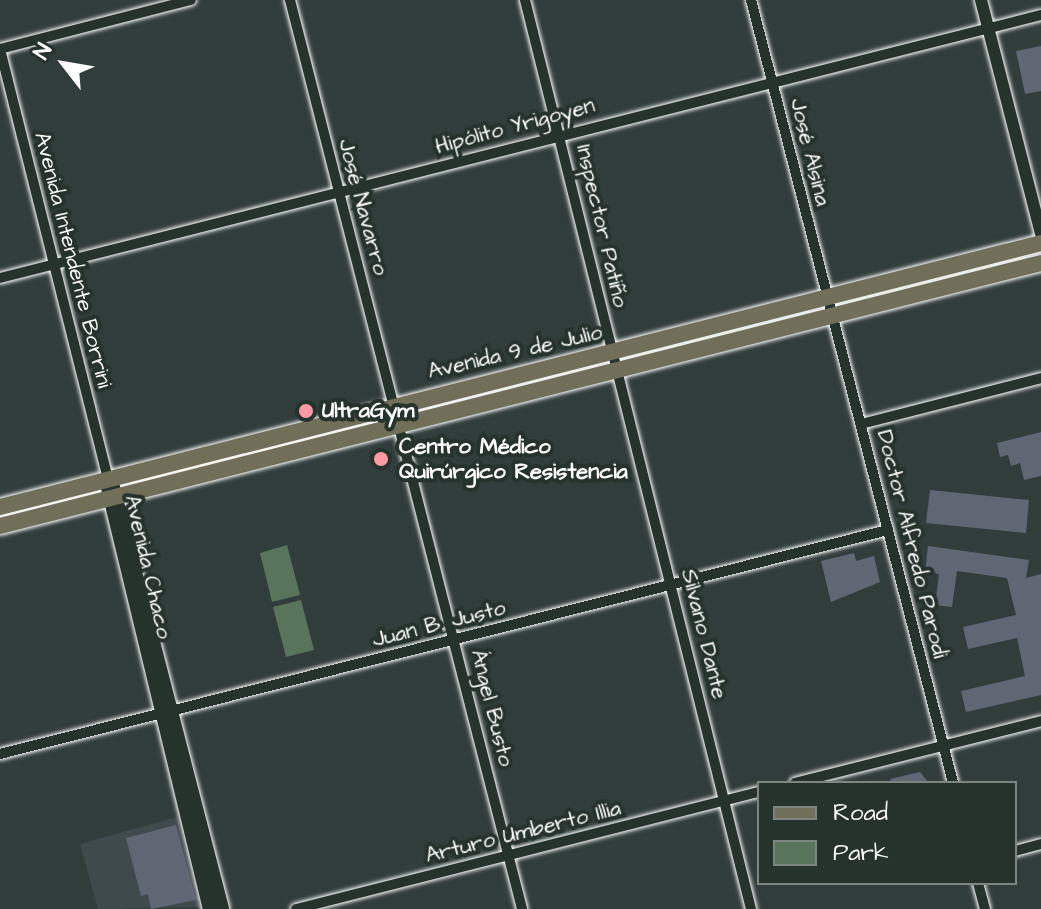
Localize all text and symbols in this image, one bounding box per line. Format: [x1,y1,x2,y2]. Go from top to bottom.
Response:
north arrow [24,24,104,104]
text: N [26,37,60,65]
street label: Hipólito Yrigoyen [432,92,598,160]
street label: José Alsina [784,95,836,209]
street label: Avenida Intendente Borrini [28,129,118,391]
street label: José Navarro [332,136,394,278]
street label: Inspector Patiño [570,142,634,310]
street label: Avenida 9 de Julio [425,319,605,385]
place label: UltraGym [322,398,414,424]
marker: UltraGym [297,402,315,420]
street label: Doctor Alfredo Parodi [871,427,953,661]
place label: Centro Médico Quirúrgico Resistencia [399,433,628,484]
marker: Centro Médico Quirúrgico Resistencia [370,448,392,470]
street label: Avenida Chaco [119,492,177,642]
street label: Silvano Dante [675,566,733,702]
street label: Juan B. Justo [370,595,508,653]
street label: Ángel Busto [465,647,519,769]
legend [757,781,1017,885]
street label: Arturo Umberto Illia [423,795,623,869]
text: Road [833,796,888,830]
text: Park [833,836,889,870]

